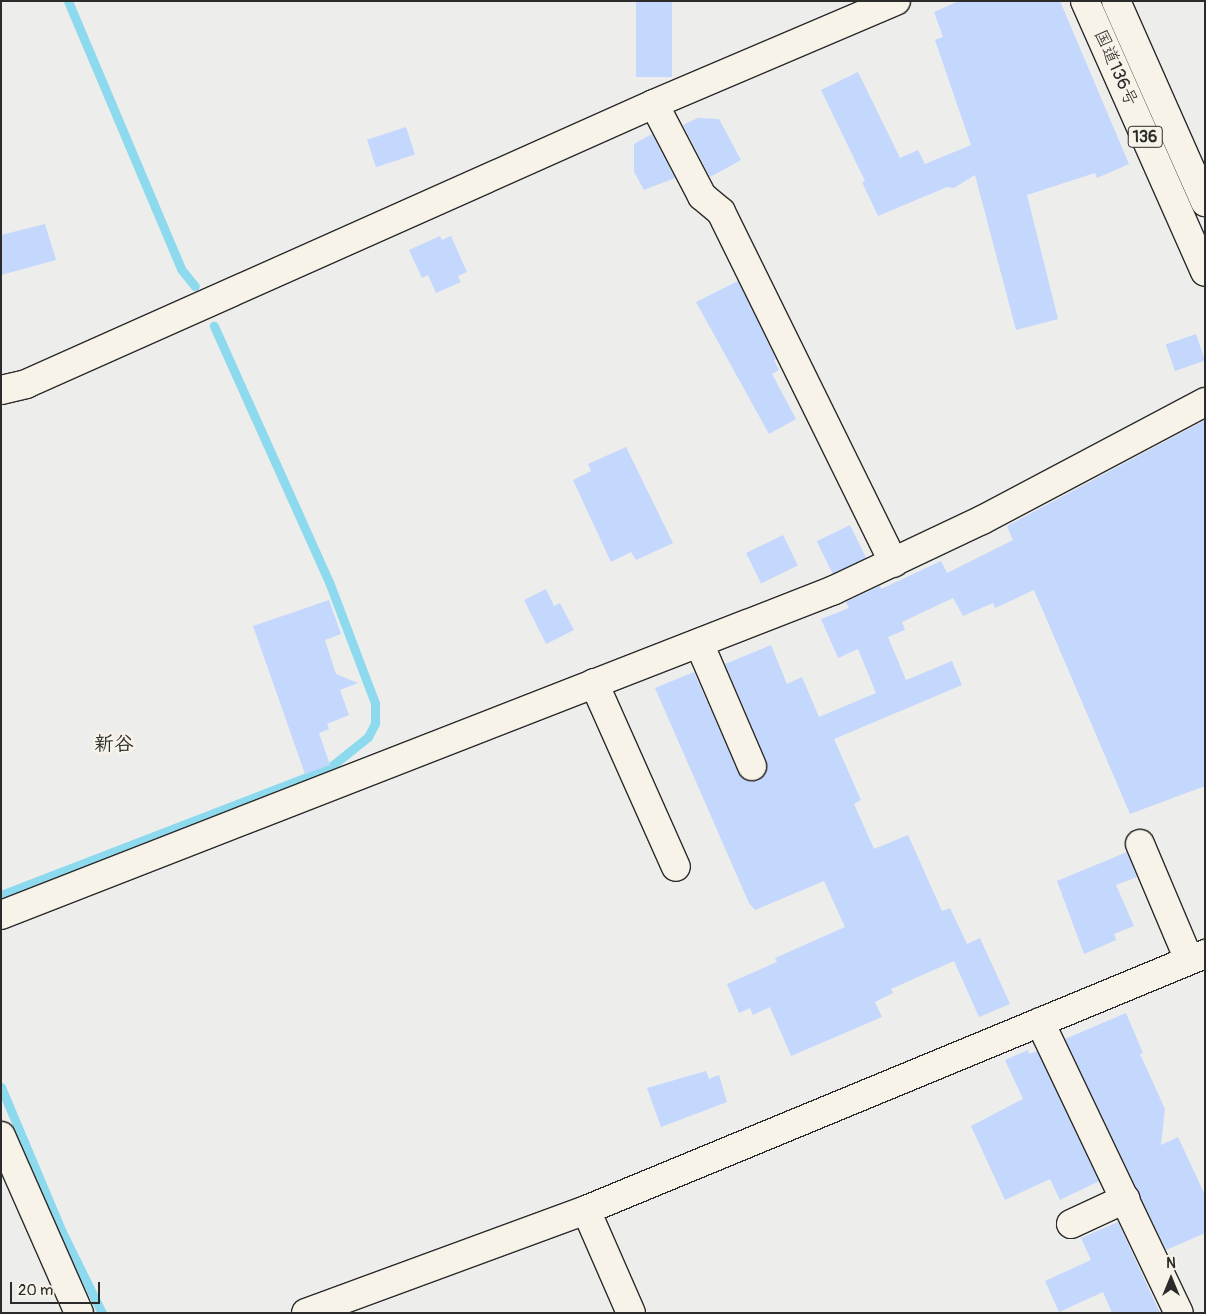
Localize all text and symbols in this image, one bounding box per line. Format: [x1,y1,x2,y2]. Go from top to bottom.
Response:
street label: 国道136号 [1089,26,1141,110]
road number: 136 [1128,124,1162,150]
district label: 新谷 [94,731,134,755]
north arrow [1146,1254,1196,1304]
text: N [1166,1255,1176,1272]
scale bar [12,1272,102,1304]
text: 20 m [18,1281,53,1300]

